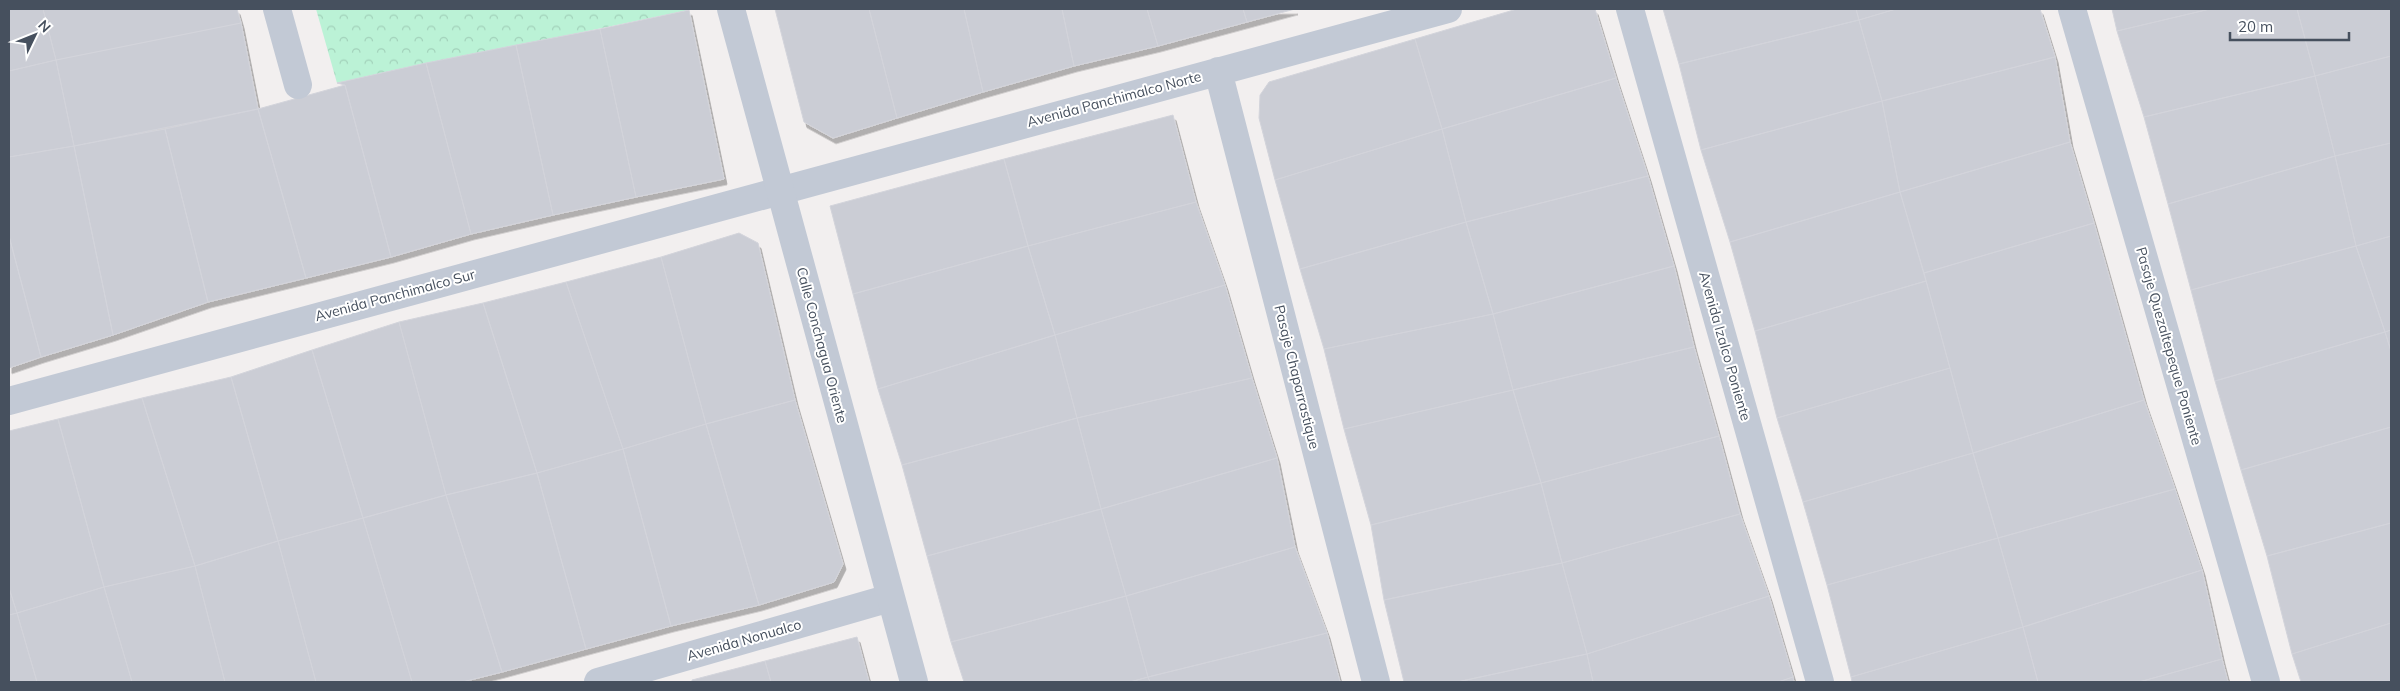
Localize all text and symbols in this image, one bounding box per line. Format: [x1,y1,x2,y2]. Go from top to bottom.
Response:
north arrow [10,10,60,60]
scale bar [2230,10,2349,42]
text: N [34,16,55,36]
text: 20 m [2238,17,2273,36]
street label: Avenida Panchimalco Norte [1025,67,1203,131]
street label: Pasaje Quezaltepeque Poniente [2132,245,2206,447]
street label: Avenida Panchimalco Sur [313,265,478,325]
street label: Calle Conchagua Oriente [793,265,851,425]
street label: Avenida Izalco Poniente [1695,269,1755,423]
street label: Pasaje Chaparrastique [1270,303,1324,451]
street label: Avenida Nonualco [685,615,803,665]

